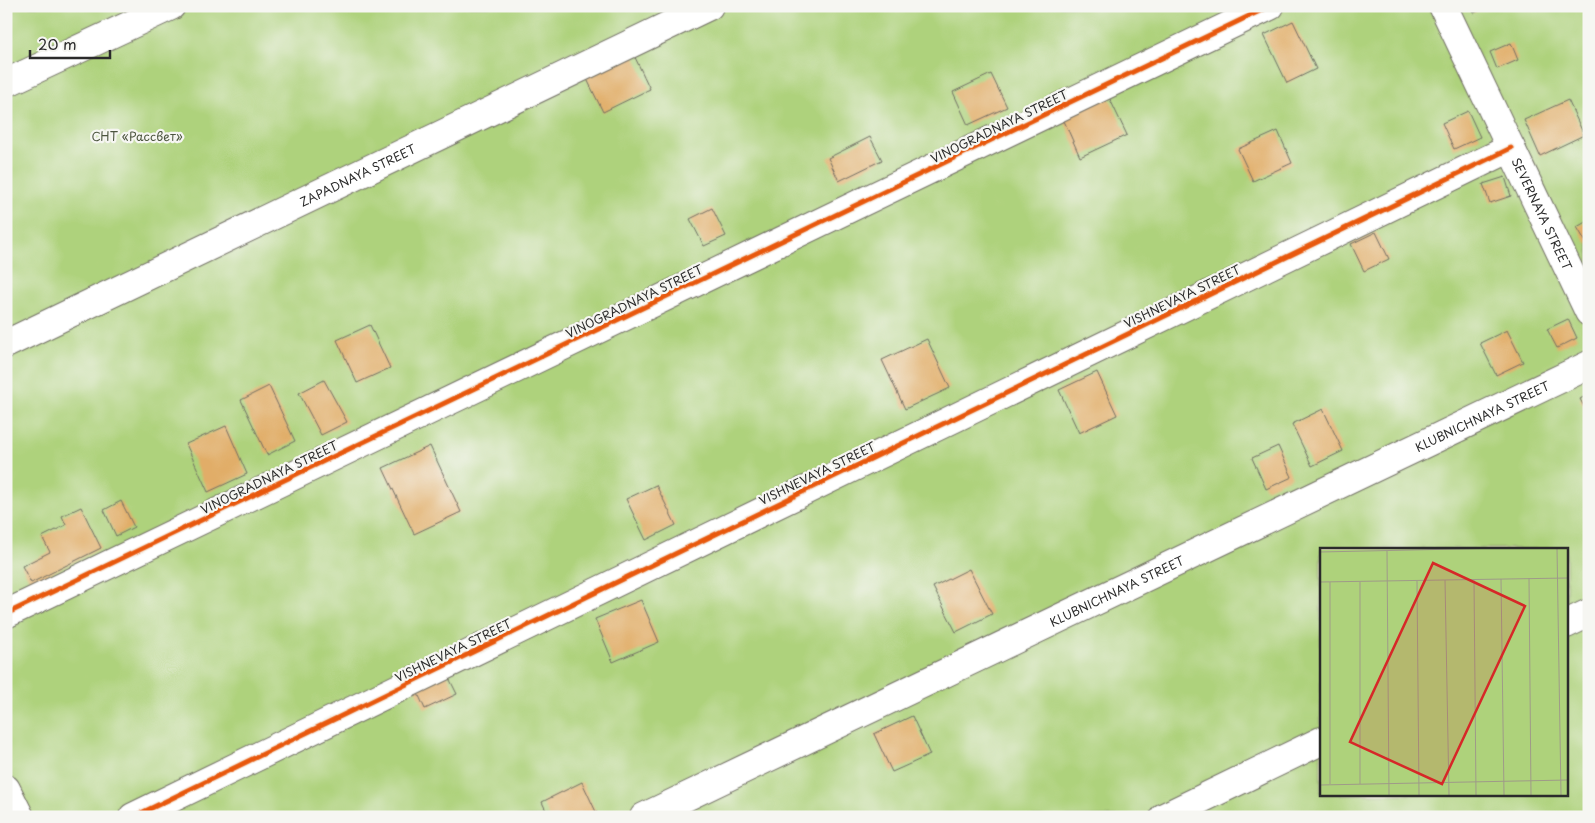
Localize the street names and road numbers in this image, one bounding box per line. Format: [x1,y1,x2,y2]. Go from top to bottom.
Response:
street label: VINOGRADNAYA STREET [927,85,1071,167]
street label: ZAPADNAYA STREET [296,139,419,211]
street label: SEVERNAYA STREET [1508,154,1577,273]
street label: VINOGRADNAYA STREET [562,260,706,342]
street label: VISHNEVAYA STREET [1121,260,1244,332]
street label: KLUBNICHNAYA STREET [1412,376,1553,456]
street label: VINOGRADNAYA STREET [197,436,341,518]
street label: VISHNEVAYA STREET [756,437,879,509]
street label: KLUBNICHNAYA STREET [1046,551,1188,631]
street label: VISHNEVAYA STREET [392,614,515,686]

